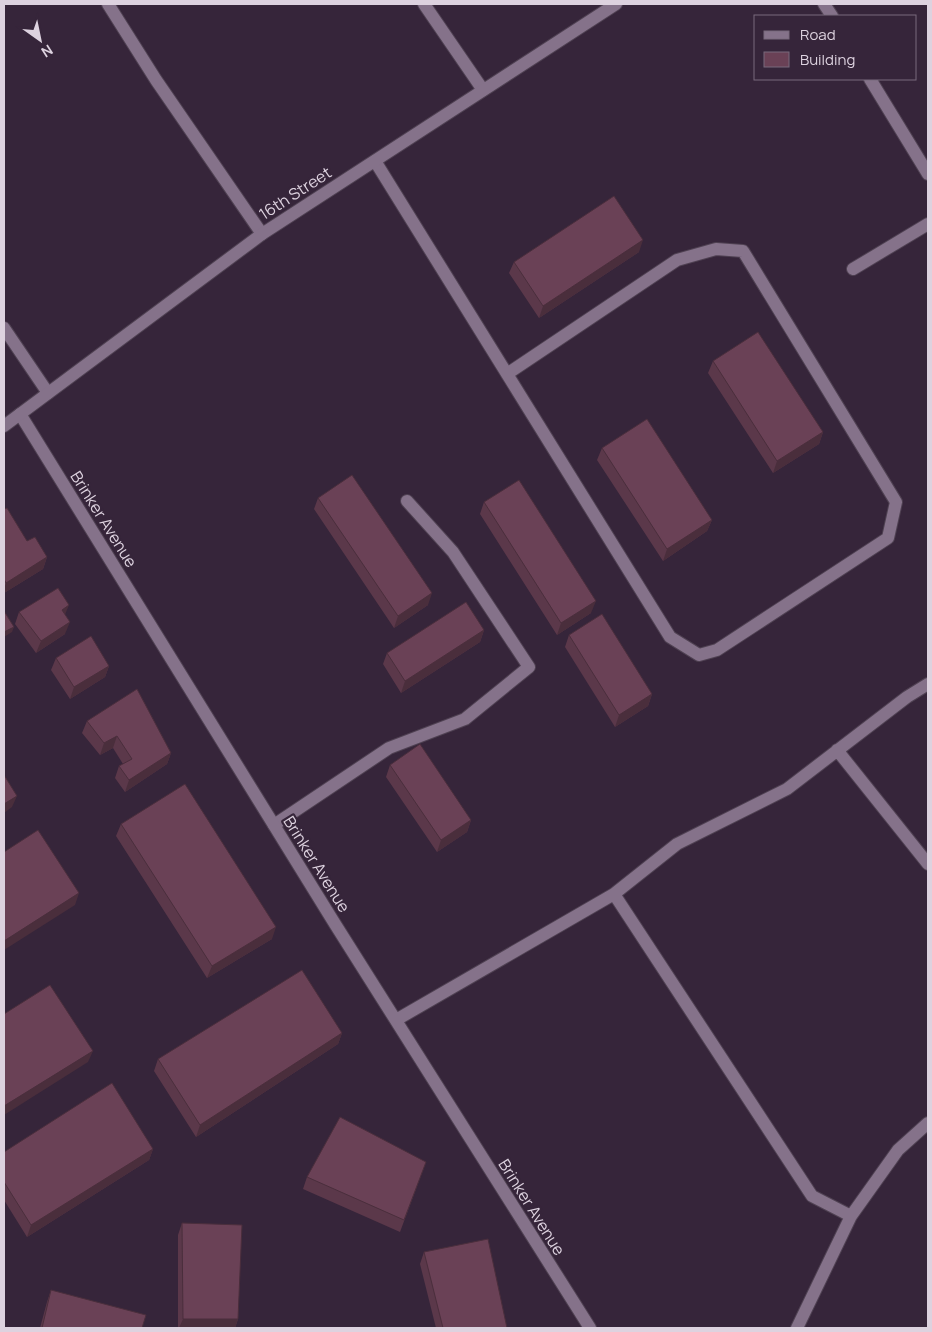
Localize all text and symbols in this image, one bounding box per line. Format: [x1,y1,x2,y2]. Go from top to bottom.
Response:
north arrow [15,15,65,65]
legend [754,15,917,80]
text: Road [800,24,836,45]
text: N [38,41,57,62]
text: Building [800,49,855,70]
street label: 16th Street [255,161,335,225]
street label: Brinker Avenue [66,467,142,571]
street label: Brinker Avenue [279,812,355,916]
street label: Brinker Avenue [494,1155,570,1259]

